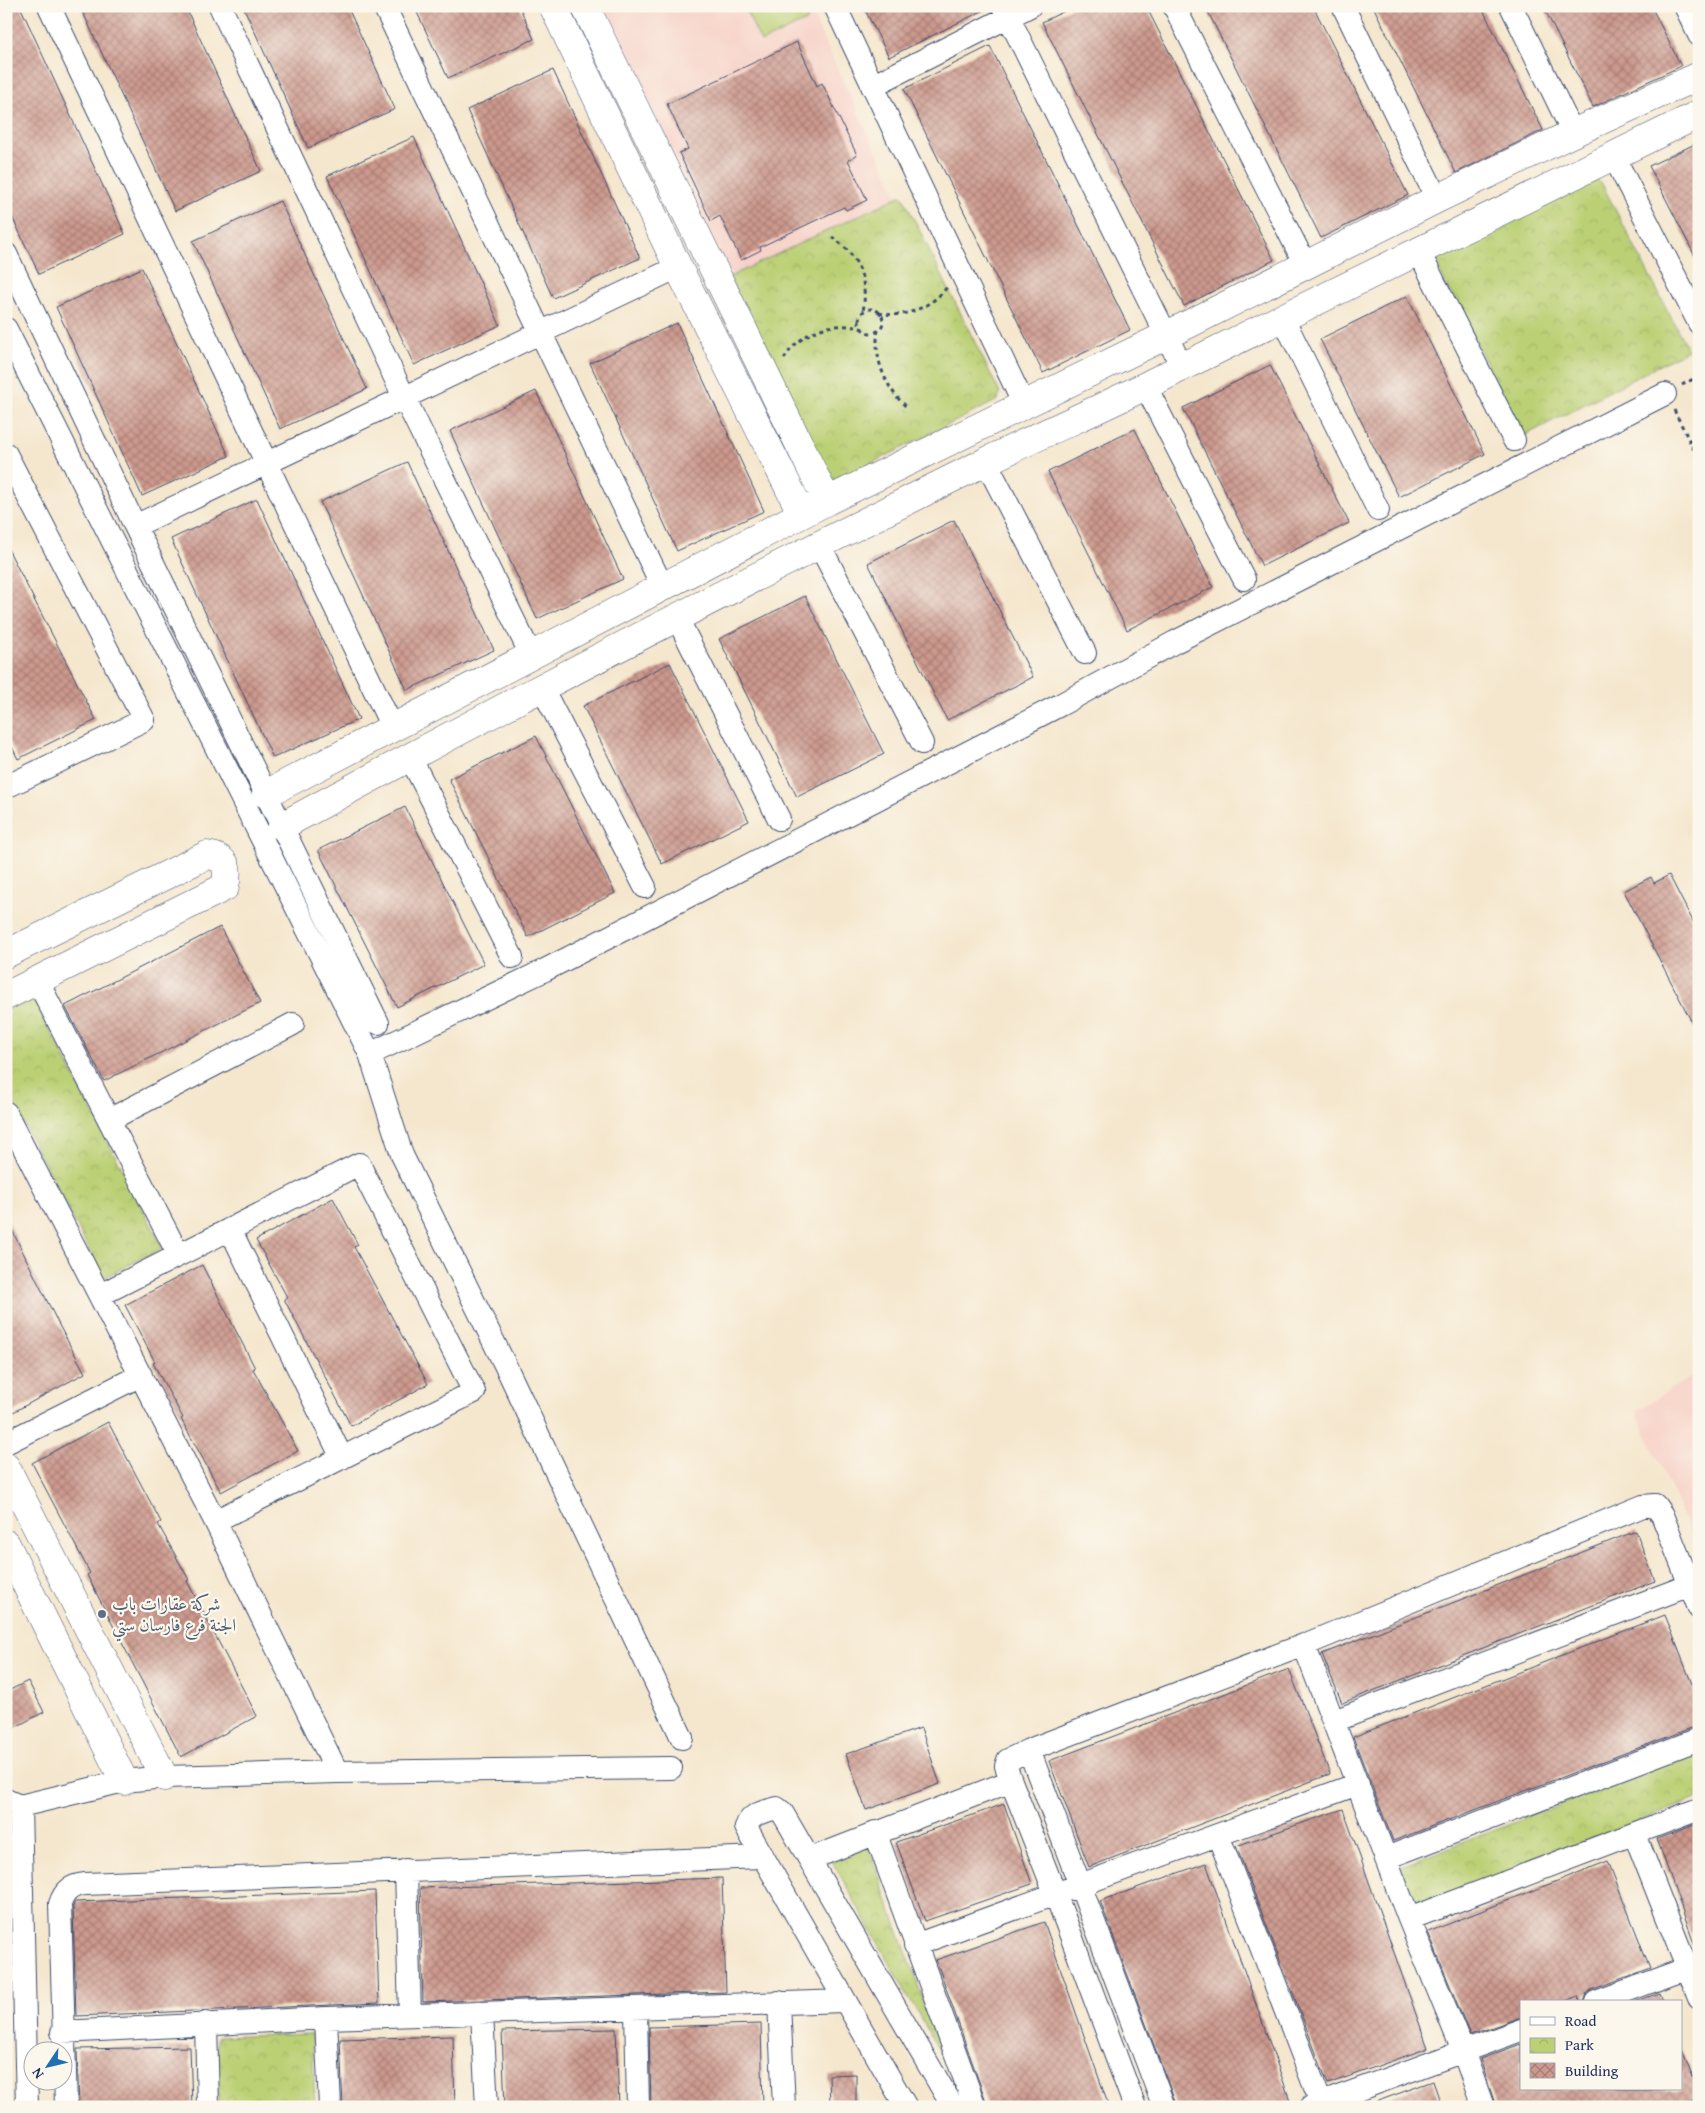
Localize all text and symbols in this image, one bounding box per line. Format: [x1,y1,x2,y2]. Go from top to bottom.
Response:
place label: شرکة عقارات باب الجنة فرع فارسان ستي [112,1590,236,1642]
marker: شرکة عقارات باب الجنة فرع فارسان ستي [96,1608,108,1620]
legend [1520,2000,1682,2090]
text: Road [1565,2010,1596,2031]
text: Park [1565,2034,1594,2055]
north arrow [22,2040,72,2090]
text: Building [1565,2060,1619,2081]
text: N [26,2063,48,2083]

